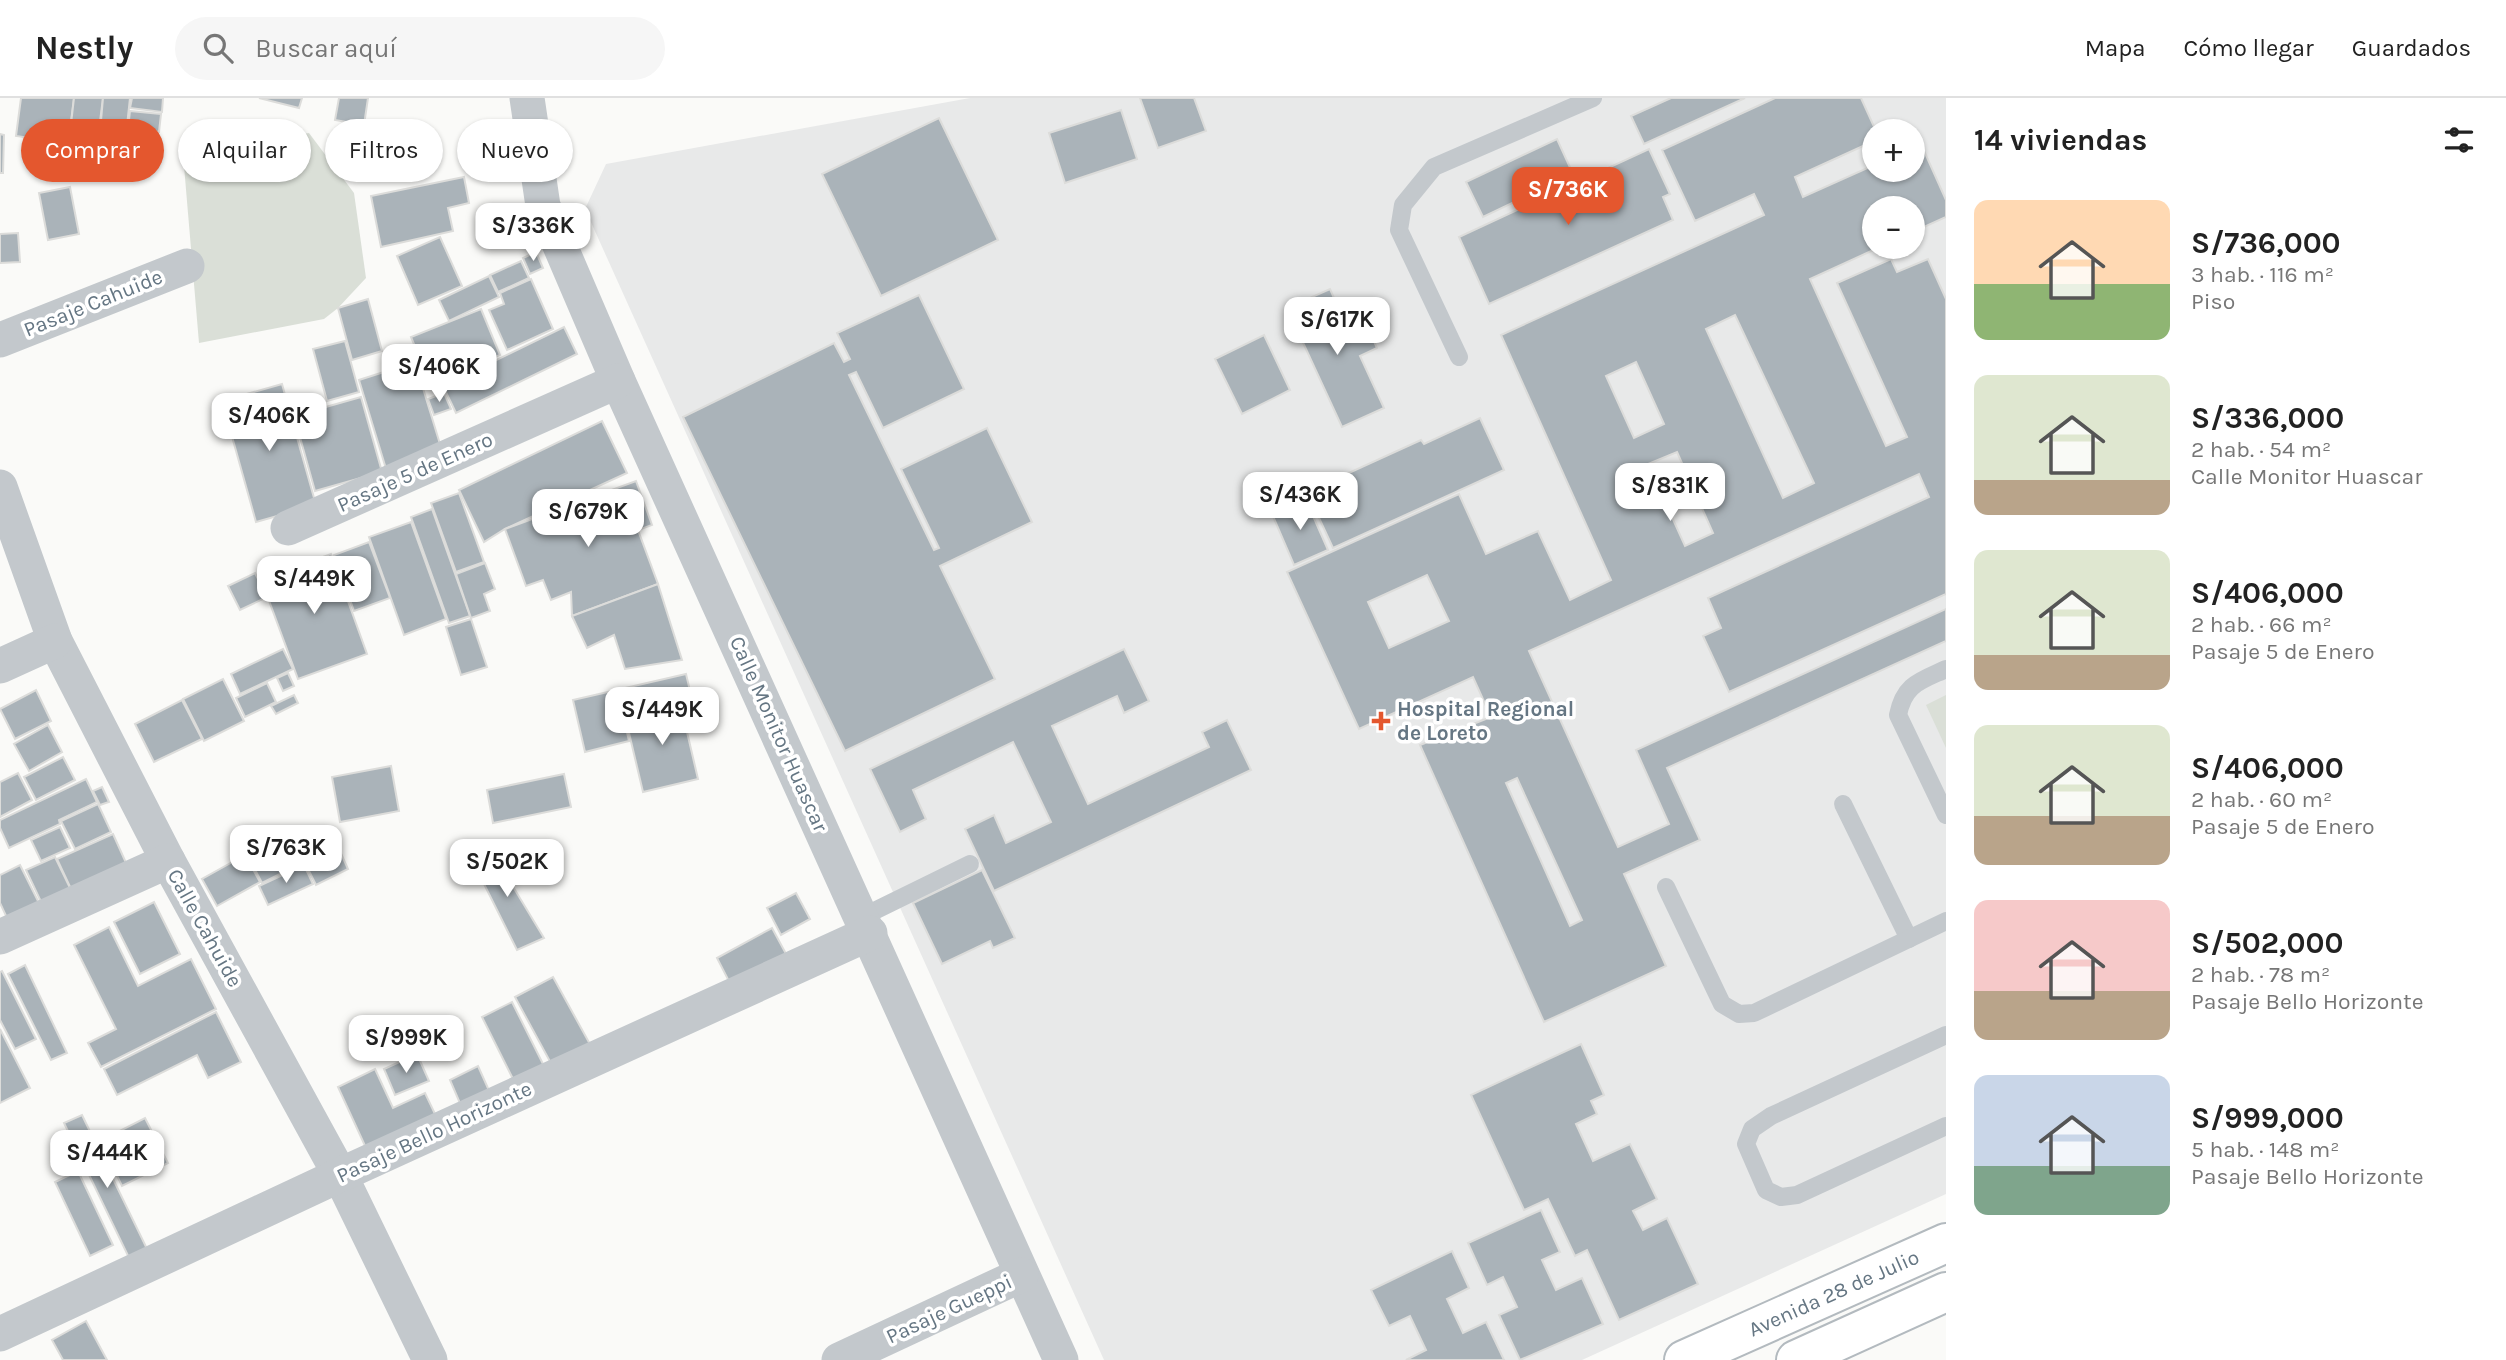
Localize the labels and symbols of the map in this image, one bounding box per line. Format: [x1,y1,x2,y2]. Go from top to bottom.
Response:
pin: S/736K [1511,167,1625,227]
pin: S/336K [476,204,590,263]
street label: Pasaje Cahuide [20,264,166,342]
pin: S/617K [1280,298,1394,357]
pin: S/406K [382,344,496,404]
pin: S/406K [212,394,326,453]
street label: Pasaje 5 de Enero [334,427,496,517]
pin: S/831K [1613,464,1727,523]
pin: S/436K [1243,472,1357,532]
pin: S/679K [531,490,645,549]
pin: S/449K [257,556,371,616]
street label: Calle Monitor Huascar [725,633,833,836]
pin: S/449K [605,688,719,747]
place label: Hospital Regional de Loreto [1397,697,1574,745]
marker: Hospital Regional de Loreto [1371,711,1391,731]
pin: S/763K [229,826,343,885]
pin: S/502K [450,840,564,899]
street label: Calle Cahuide [163,865,247,991]
pin: S/999K [349,1016,463,1075]
street label: Pasaje Bello Horizonte [333,1076,535,1188]
pin: S/444K [50,1130,164,1190]
street label: Avenida 28 de Julio [1745,1245,1923,1342]
street label: Pasaje Gueppi [882,1269,1016,1349]

